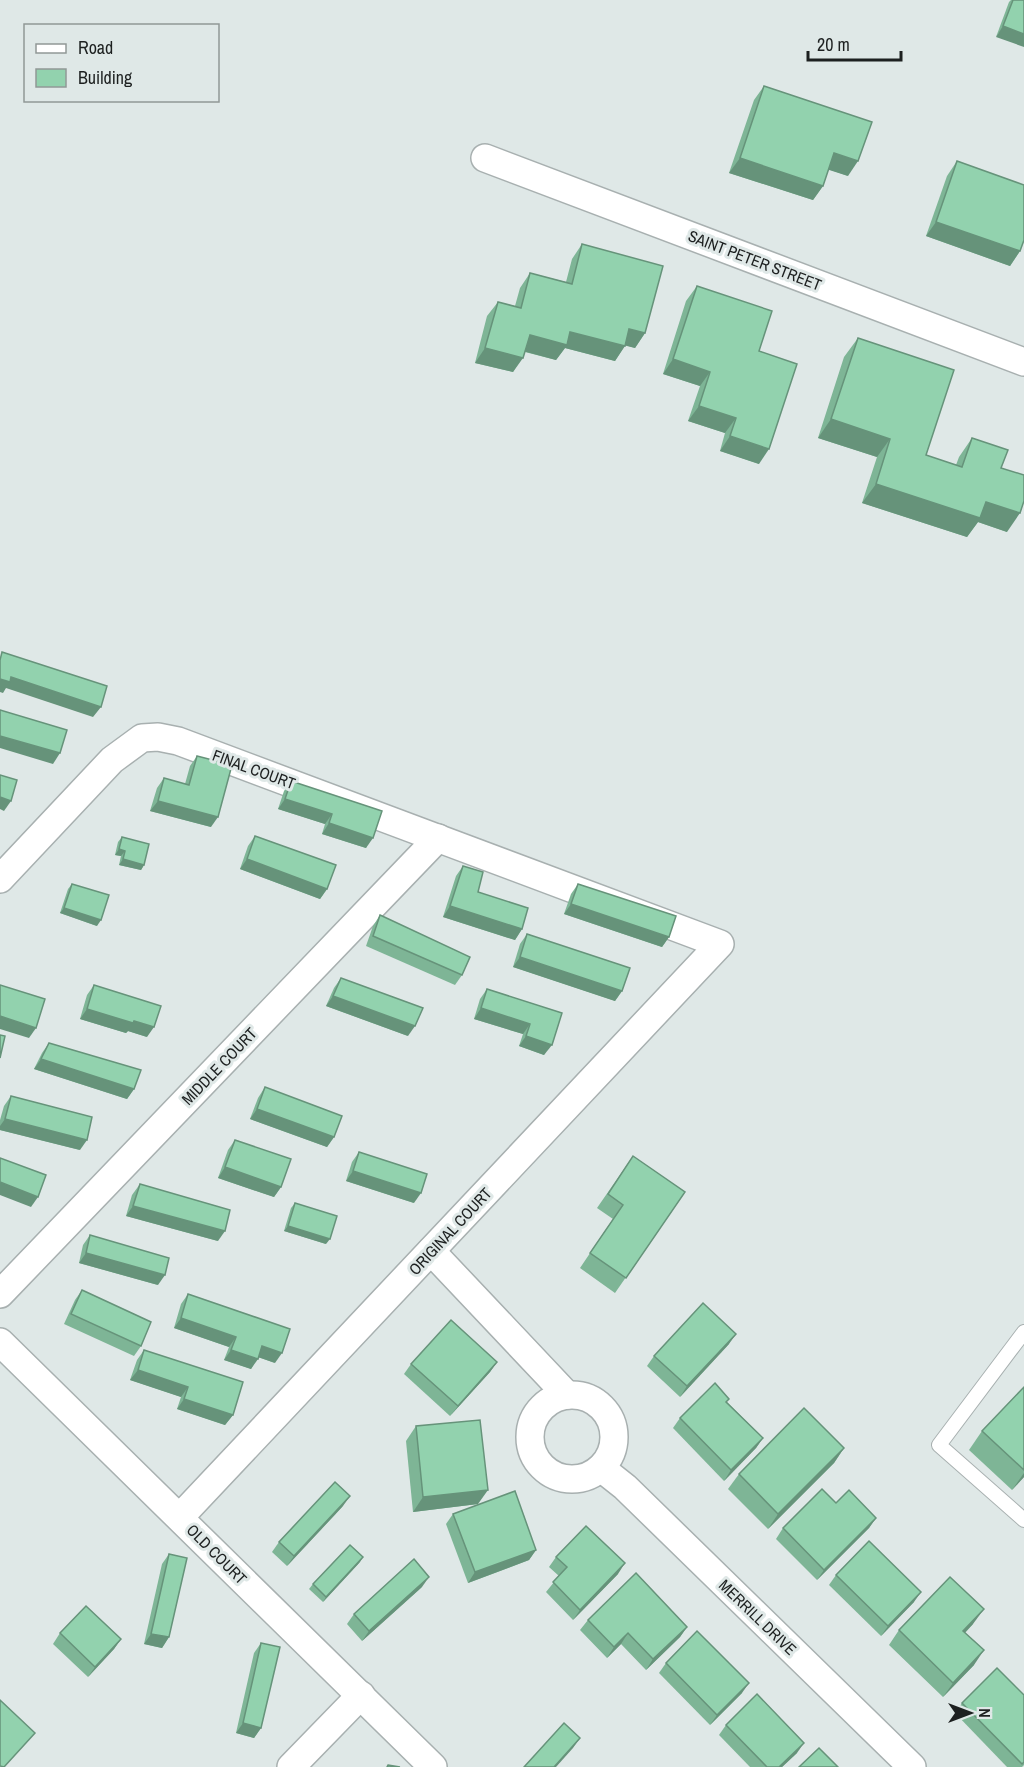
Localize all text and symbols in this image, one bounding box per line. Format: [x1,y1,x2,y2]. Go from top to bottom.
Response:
legend [24,24,219,102]
scale bar [808,24,901,62]
text: 20 m [817,32,850,57]
text: Road [78,35,113,60]
text: Building [78,65,133,90]
street label: SAINT PETER STREET [685,224,825,296]
street label: FINAL COURT [209,744,299,794]
street label: MIDDLE COURT [176,1023,262,1109]
street label: ORIGINAL COURT [404,1182,496,1280]
street label: OLD COURT [182,1519,252,1589]
street label: MERRILL DRIVE [714,1574,802,1660]
north arrow [940,1683,1000,1743]
text: N [974,1708,996,1718]

